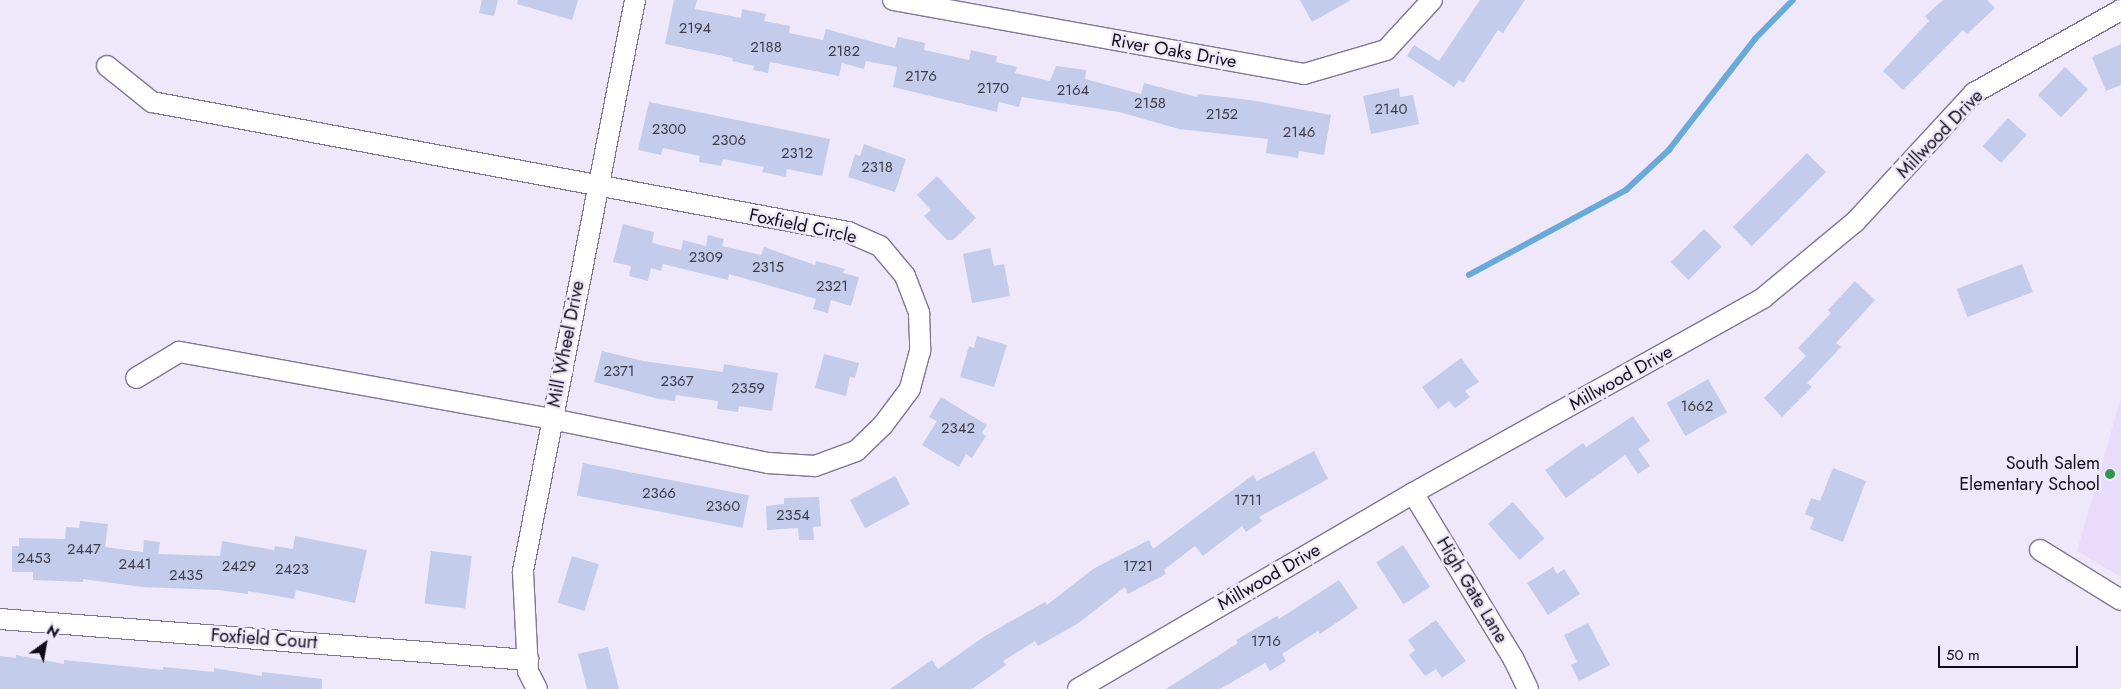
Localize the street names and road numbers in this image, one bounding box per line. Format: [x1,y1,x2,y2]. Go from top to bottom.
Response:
street label: River Oaks Drive [1110,29,1238,73]
street label: Millwood Drive [1892,85,1988,183]
street label: Foxfield Circle [747,204,859,248]
street label: Mill Wheel Drive [543,279,589,409]
street label: Millwood Drive [1566,341,1676,415]
street label: High Gate Lane [1432,533,1512,647]
street label: Millwood Drive [1214,539,1324,615]
street label: Foxfield Court [210,625,318,653]

